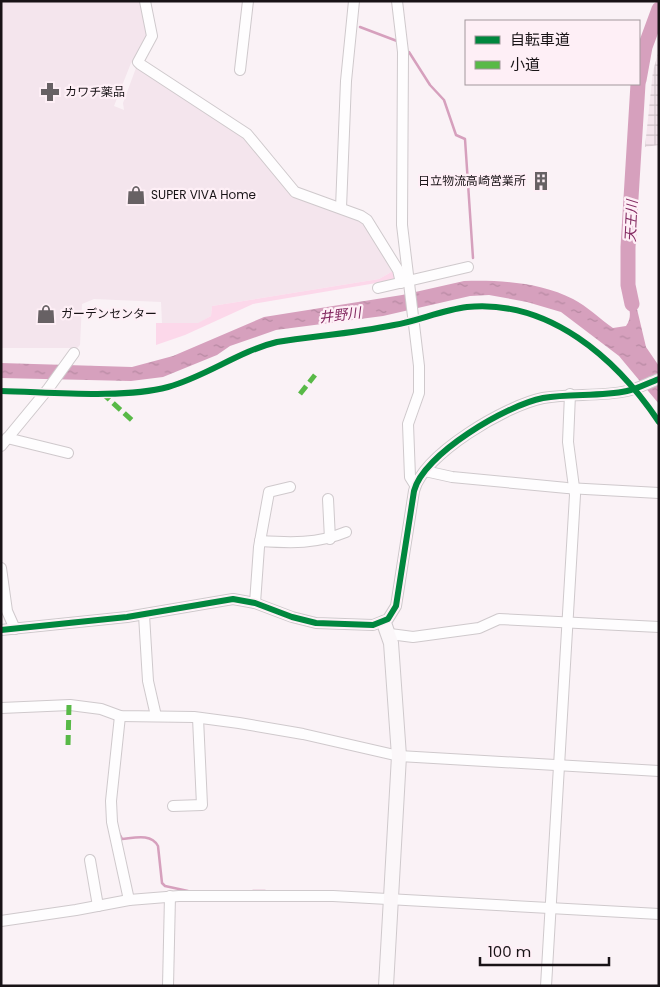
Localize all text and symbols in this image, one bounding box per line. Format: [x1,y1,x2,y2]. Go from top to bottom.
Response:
legend [465,20,640,85]
text: 自転車道 [510,29,570,50]
text: 小道 [510,54,540,75]
pharmacy icon: カワチ薬品 [39,81,61,103]
place label: カワチ薬品 [65,83,125,100]
building icon: 日立物流高崎営業所 [530,170,552,192]
place label: 日立物流高崎営業所 [418,172,526,189]
shop icon: SUPER VIVA Home [125,184,147,206]
place label: SUPER VIVA Home [151,186,256,203]
water label: 天王川 [620,198,642,242]
water label: 井野川 [318,302,364,327]
shop icon: ガーデンセンター [35,303,57,325]
place label: ガーデンセンター [61,305,157,322]
scale bar [480,934,609,966]
text: 100 m [488,941,531,962]

